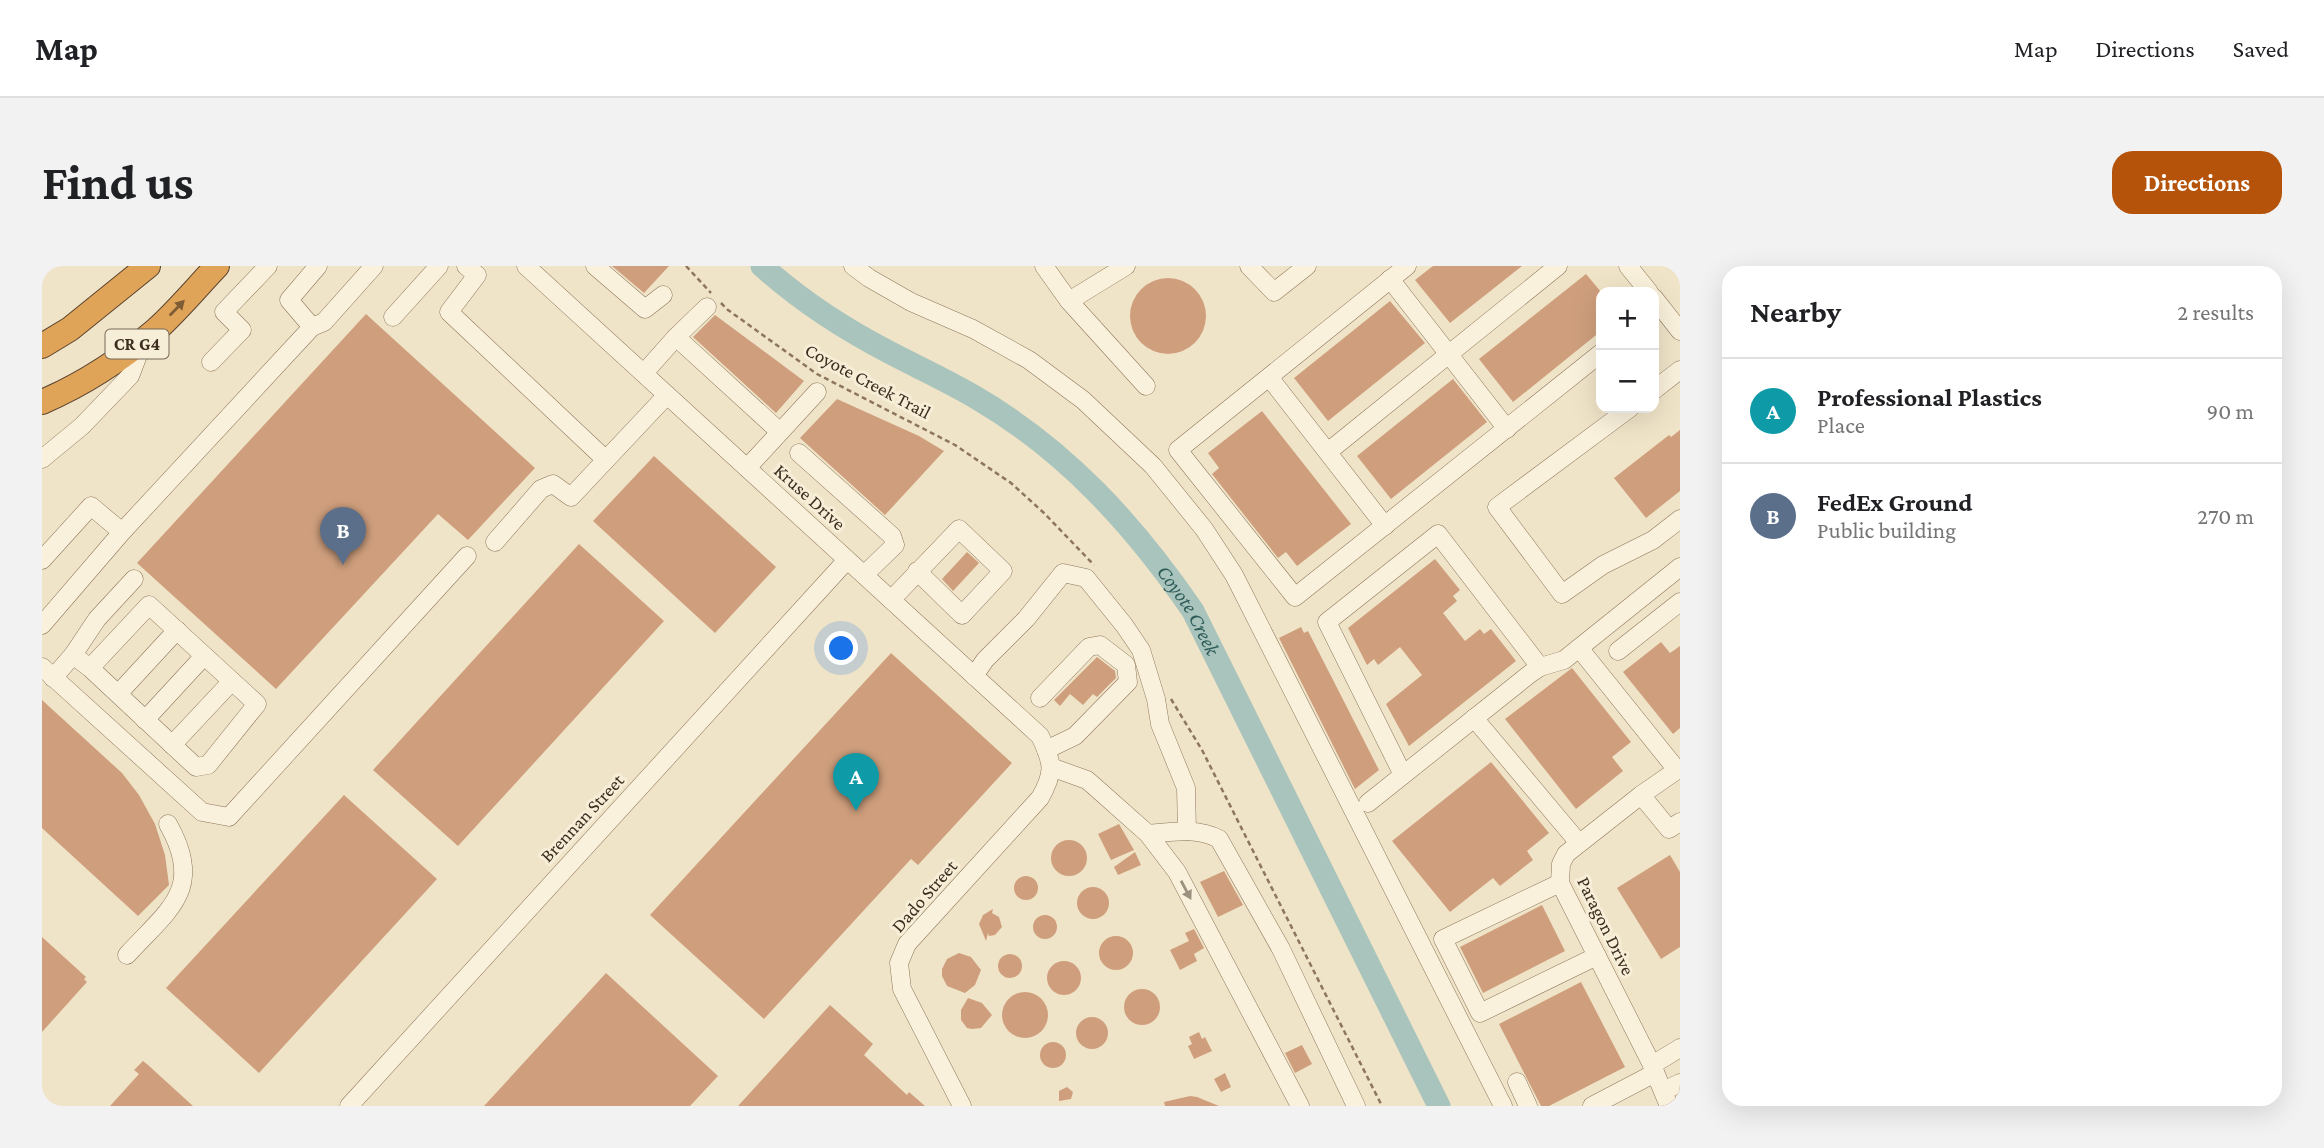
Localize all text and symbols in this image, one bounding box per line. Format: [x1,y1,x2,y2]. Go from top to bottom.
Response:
text: Map [35,30,98,67]
text: Map [2014,35,2058,62]
text: Directions [2096,35,2195,62]
text: Saved [2233,35,2289,62]
button: Directions [2112,151,2282,214]
text: Find us [42,155,194,210]
map controls [1596,287,1659,413]
button: + [1596,287,1659,350]
text: Nearby [1750,295,1841,328]
text: 2 results [2177,299,2254,325]
one-way arrow [169,300,185,317]
road number: CR G4 [106,330,168,358]
street label: Coyote Creek Trail [802,339,934,423]
button: − [1596,350,1659,413]
text: Professional Plastics [1817,383,2042,412]
text: A [1766,398,1780,424]
text: 90 m [2207,398,2254,424]
text: Place [1817,412,1865,438]
street label: Kruse Drive [770,460,850,534]
text: FedEx Ground [1817,488,1972,517]
text: B [1766,503,1780,529]
text: 270 m [2197,503,2254,529]
pin: B [320,507,366,565]
text: Public building [1817,517,1956,543]
water label: Coyote Creek [1152,560,1225,660]
your location [824,631,858,665]
pin: A [833,753,879,811]
street label: Brennan Street [536,769,629,866]
street label: Dado Street [887,855,962,936]
street label: Paragon Drive [1573,873,1639,979]
one-way arrow [1181,880,1192,900]

